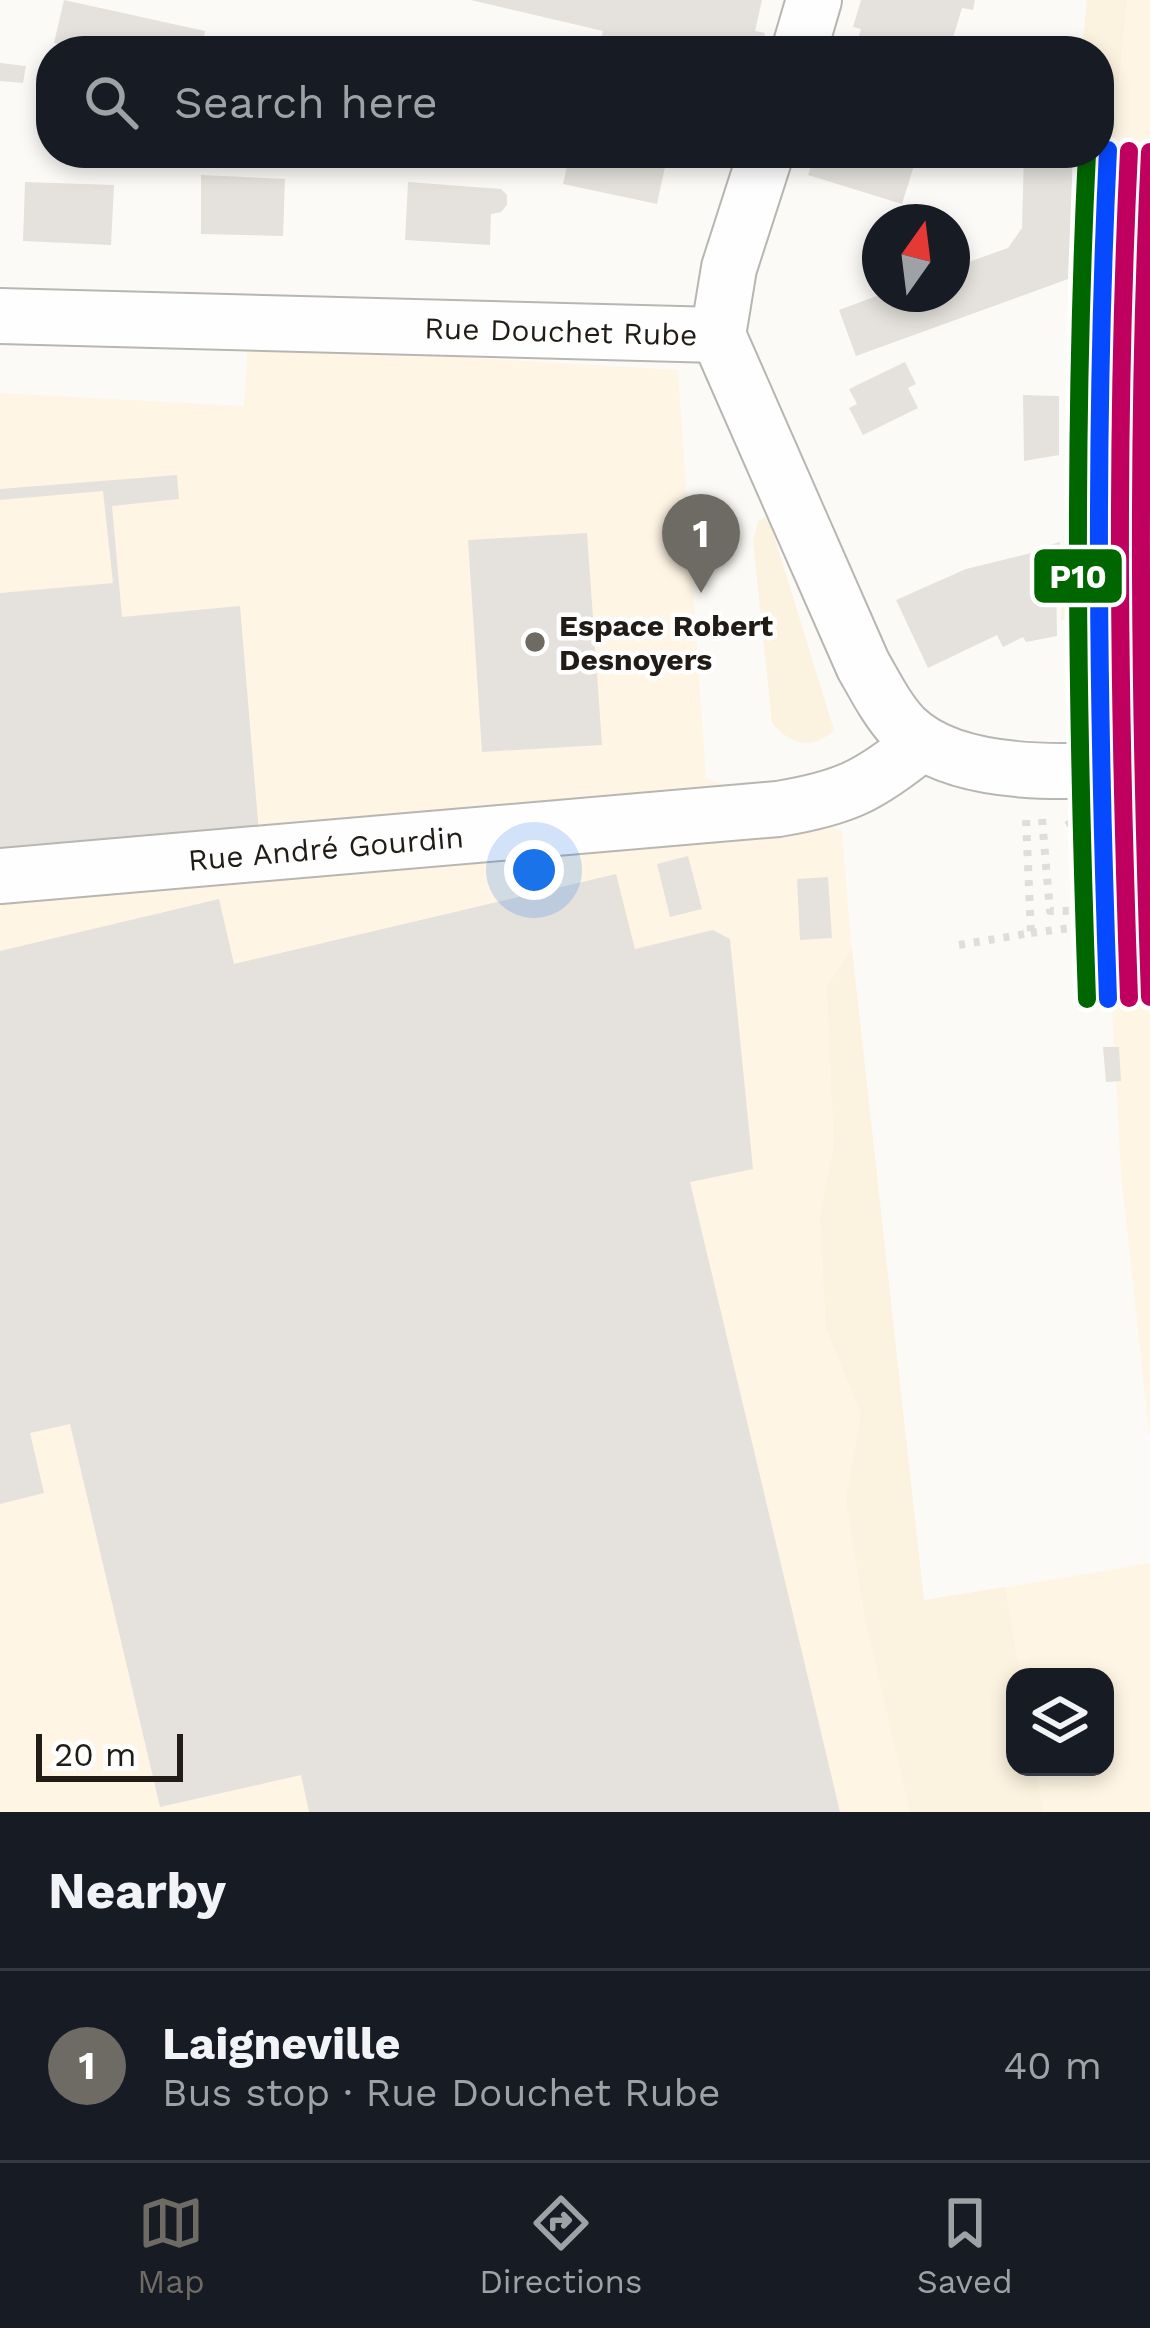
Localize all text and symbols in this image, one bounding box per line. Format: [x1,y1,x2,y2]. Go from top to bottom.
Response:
search box [36,36,1114,168]
icon: search [78,69,144,135]
text: Search here [174,76,438,129]
north arrow [862,204,970,312]
street label: Rue Douchet Rube [424,310,698,352]
pin: 1 [662,494,740,593]
line badge: P10 [1032,547,1124,605]
text: P10 [1049,557,1107,596]
place label: Espace Robert Desnoyers [559,608,773,677]
marker: Espace Robert Desnoyers [522,629,548,655]
street label: Rue André Gourdin [187,819,465,877]
your location [504,840,564,900]
map controls [1006,1668,1114,1776]
button: layers [1006,1668,1114,1776]
scale bar [36,1728,183,1781]
text: 20 m [54,1735,136,1774]
text: Nearby [48,1861,226,1920]
text: Laigneville [162,2017,400,2070]
text: 1 [79,2043,95,2088]
text: 40 m [1003,2043,1102,2088]
text: Bus stop · Rue Douchet Rube [162,2070,721,2115]
tab: Map [137,2190,205,2301]
tab: Directions [479,2190,642,2301]
tab: Saved [917,2190,1013,2301]

